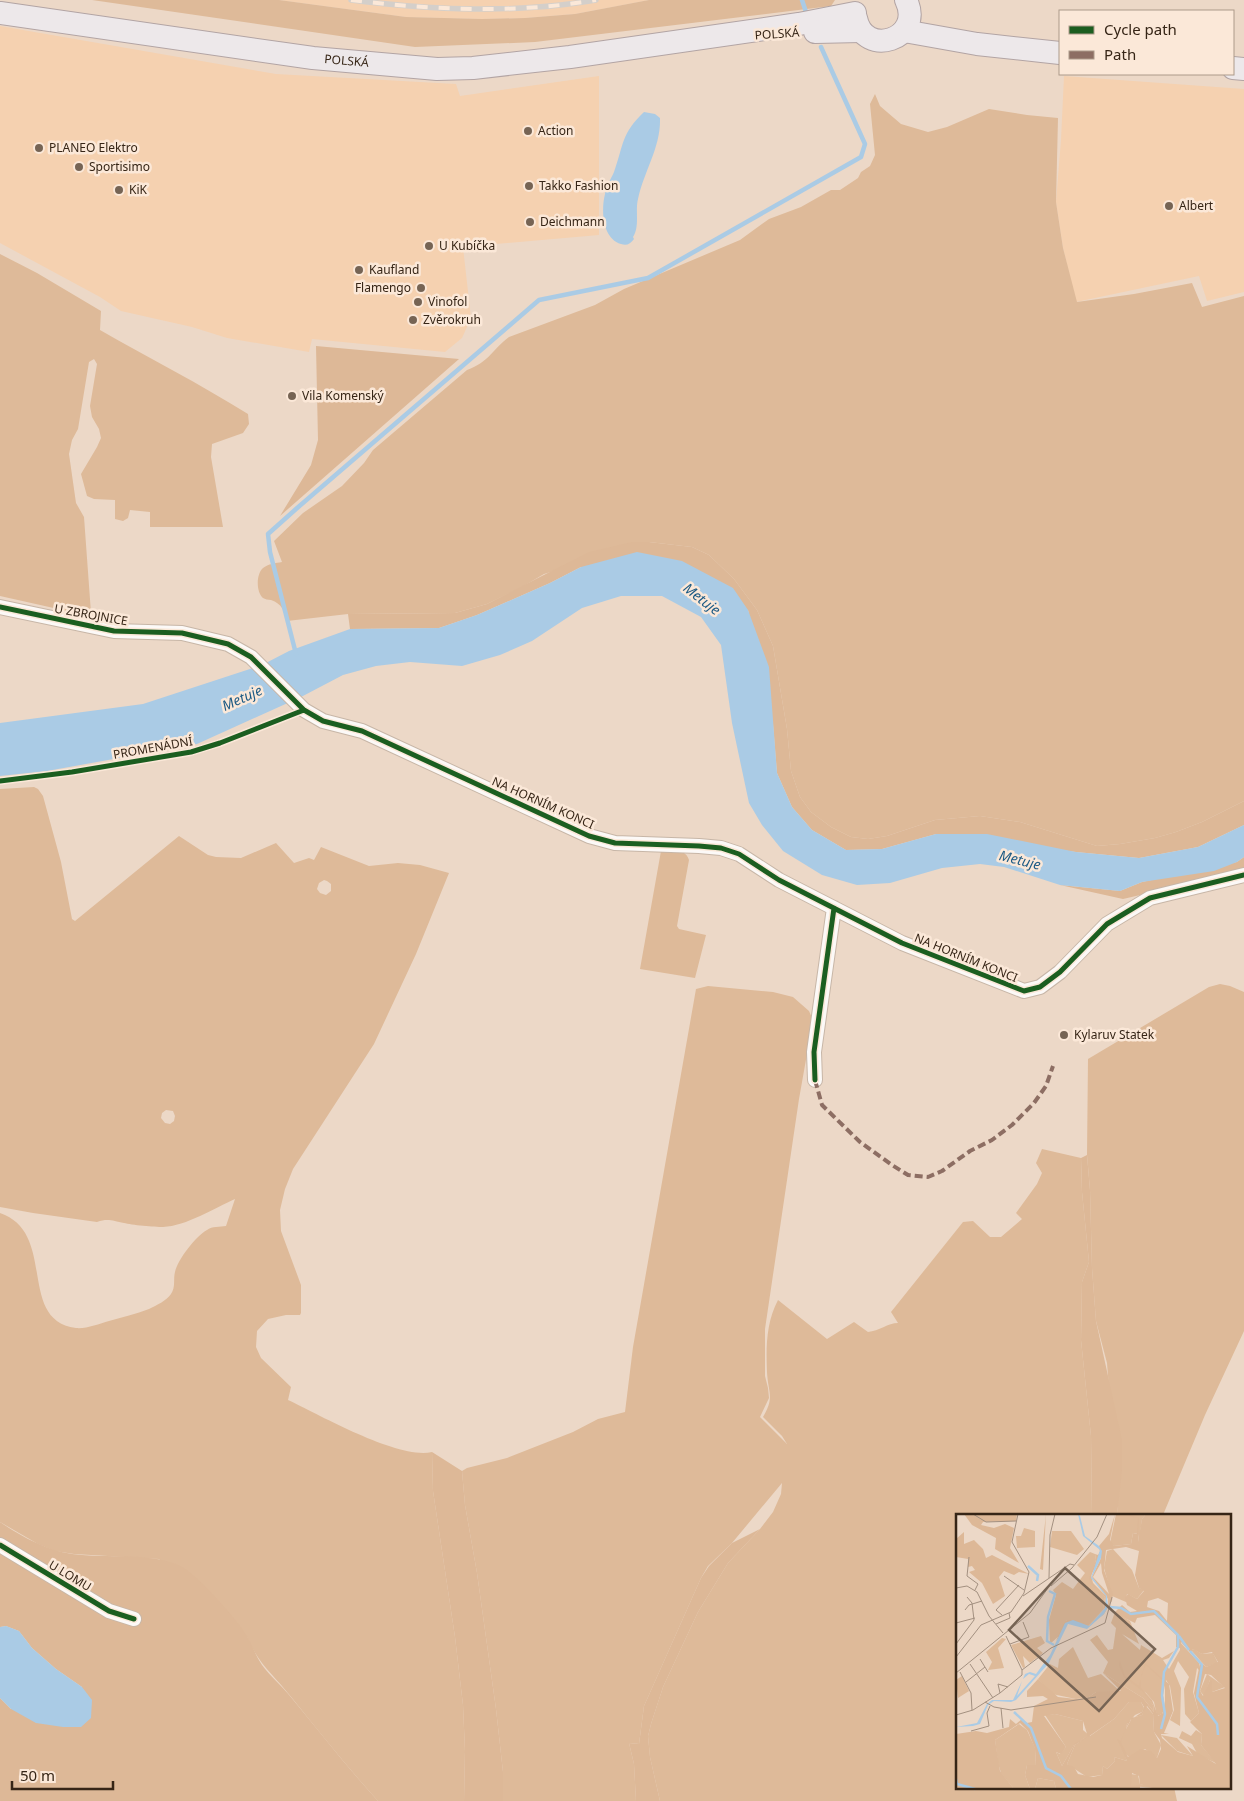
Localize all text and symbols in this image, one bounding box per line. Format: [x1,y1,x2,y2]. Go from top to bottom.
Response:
legend [1059,10,1234,75]
text: Cycle path [1104,19,1177,39]
street label: POLSKÁ [754,23,800,44]
text: Path [1104,44,1136,64]
street label: POLSKÁ [324,50,370,71]
place label: Action [538,122,574,139]
marker: Action [522,125,534,137]
place label: PLANEO Elektro [49,139,138,156]
marker: PLANEO Elektro [33,142,45,154]
place label: Sportisimo [89,158,150,175]
marker: Sportisimo [73,161,85,173]
place label: Takko Fashion [539,177,619,194]
marker: Takko Fashion [523,180,535,192]
place label: KiK [129,181,148,198]
marker: KiK [113,184,125,196]
place label: Albert [1179,197,1214,214]
marker: Albert [1163,200,1175,212]
place label: Deichmann [540,213,605,230]
marker: Deichmann [524,216,536,228]
place label: U Kubíčka [439,237,495,254]
marker: U Kubíčka [423,240,435,252]
place label: Kaufland [369,261,419,278]
marker: Kaufland [353,264,365,276]
place label: Flamengo [355,279,411,296]
marker: Flamengo [415,282,427,294]
place label: Vinofol [428,293,467,310]
marker: Vinofol [412,296,424,308]
place label: Zvěrokruh [423,311,481,328]
marker: Zvěrokruh [407,314,419,326]
place label: Vila Komenský [302,387,384,404]
marker: Vila Komenský [286,390,298,402]
water label: Metuje [680,578,725,619]
street label: U ZBROJNICE [53,600,129,629]
water label: Metuje [219,680,265,715]
street label: PROMENÁDNÍ [112,732,194,763]
street label: NA HORNÍM KONCI [489,772,597,833]
water label: Metuje [997,845,1043,874]
street label: NA HORNÍM KONCI [912,929,1020,986]
place label: Kylaruv Statek [1074,1026,1155,1043]
marker: Kylaruv Statek [1058,1029,1070,1041]
inset map [956,1514,1232,1788]
street label: U LOMU [46,1556,95,1595]
scale bar [12,1758,114,1790]
text: 50 m [20,1765,55,1785]

